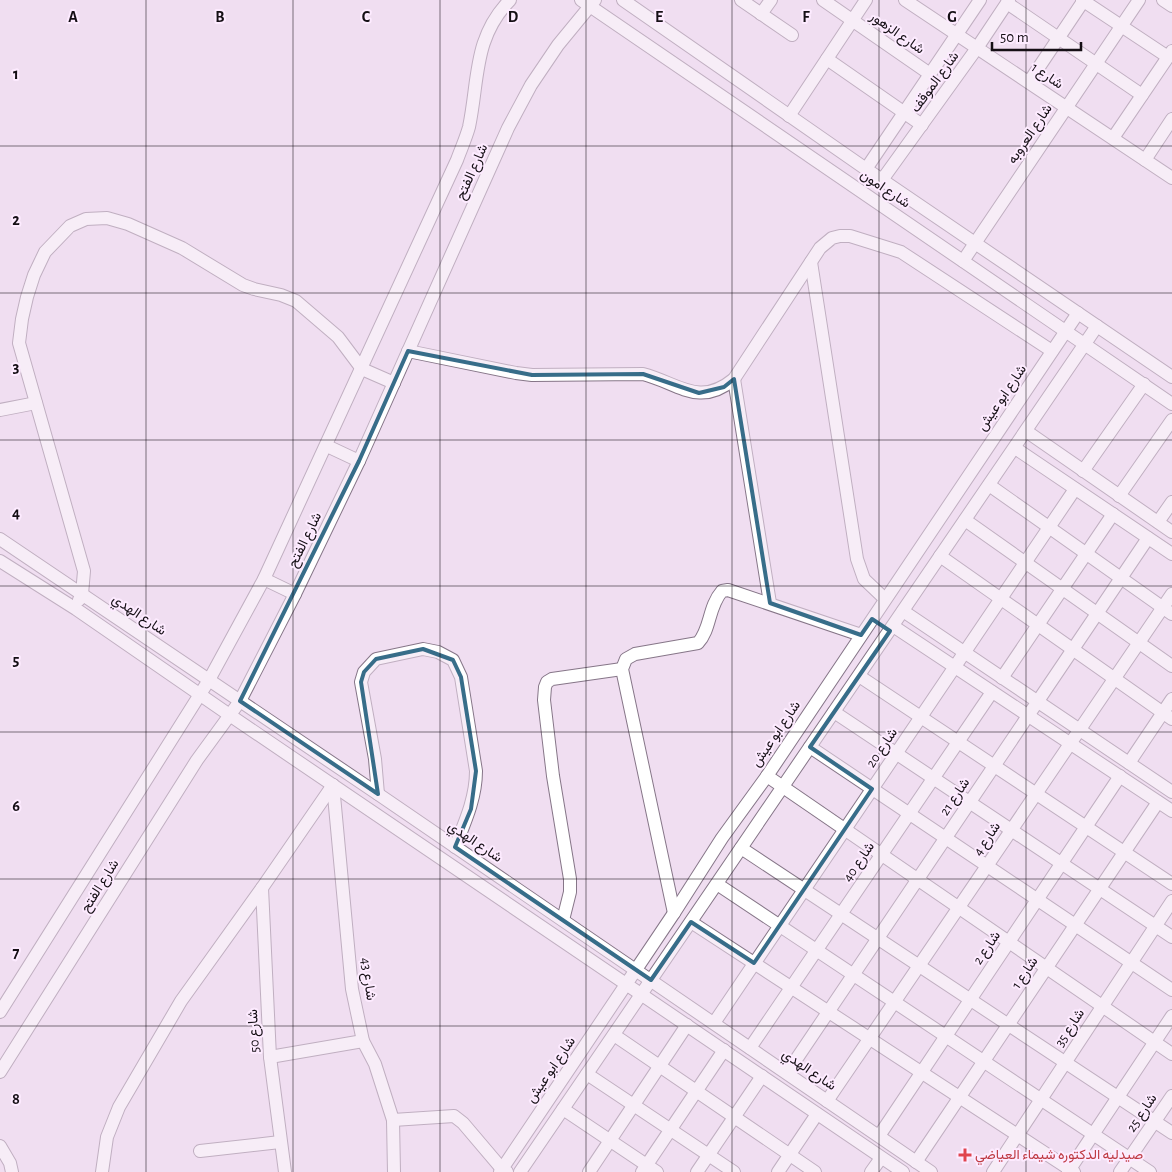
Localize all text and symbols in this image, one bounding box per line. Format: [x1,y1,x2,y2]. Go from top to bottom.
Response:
text: A [68,9,78,25]
text: B [215,9,225,25]
text: C [362,9,371,25]
text: D [508,9,519,25]
text: E [655,9,663,25]
text: F [802,9,810,25]
street label: شارع الزهور [865,9,927,59]
text: G [947,9,957,25]
scale bar [992,20,1081,52]
text: 50 m [1000,30,1029,45]
street label: شارع الموقف [908,49,964,117]
street label: شارع 1 [1027,60,1066,94]
text: 1 [13,66,19,82]
street label: شارع العروبه [1005,102,1057,168]
street label: شارع الفتح [454,142,493,203]
street label: شارع امون [856,167,912,213]
text: 2 [12,212,20,228]
text: 3 [13,359,20,375]
street label: شارع ابو عيش [975,363,1032,435]
text: 4 [12,505,20,521]
street label: شارع الفتح [286,510,327,571]
street label: شارع الهدي [107,592,169,641]
text: 5 [13,652,20,668]
street label: شارع ابو عيش [749,699,806,771]
street label: شارع 20 [864,726,903,772]
street label: شارع 21 [938,776,975,820]
text: 6 [12,798,20,814]
street label: شارع الهدي [443,819,505,868]
street label: شارع 4 [971,820,1006,860]
street label: شارع 40 [841,840,880,886]
street label: شارع الفتح [78,857,124,916]
street label: شارع 2 [971,929,1006,969]
text: 7 [13,945,20,961]
street label: شارع 1 [1009,954,1043,993]
street label: شارع 43 [355,957,378,1002]
street label: شارع 35 [1053,1007,1090,1051]
street label: شارع 50 [246,1009,265,1053]
street label: شارع ابو عيش [524,1035,581,1107]
street label: شارع الهدي [777,1047,839,1096]
text: 8 [12,1091,20,1107]
street label: شارع 25 [1124,1091,1162,1136]
place label: صيدليه الدكتوره شيماء العياضي [975,1148,1143,1166]
marker: صيدليه الدكتوره شيماء العياضي [959,1149,971,1161]

